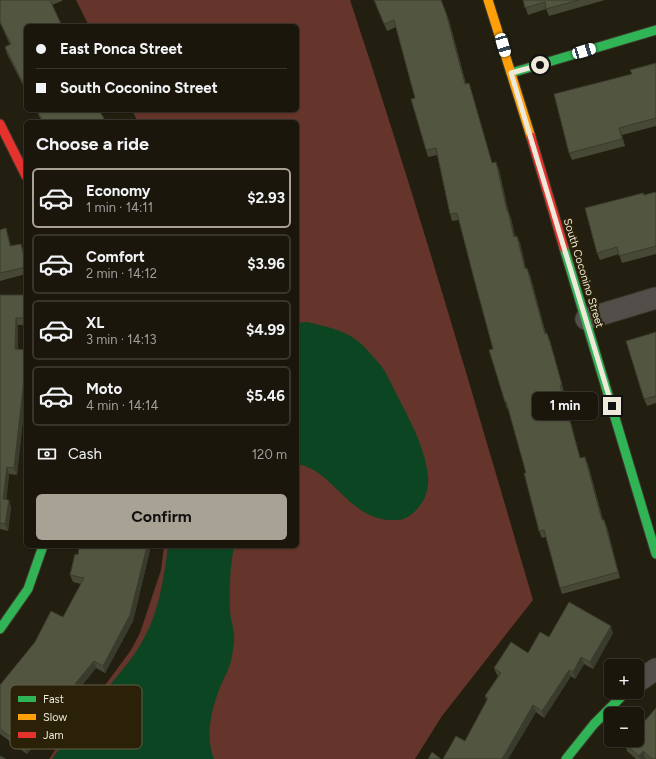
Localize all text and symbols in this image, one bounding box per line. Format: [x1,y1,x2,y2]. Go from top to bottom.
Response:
car [494,32,512,58]
text: East Ponca Street [60,40,183,58]
car [571,42,597,60]
route start [531,56,549,74]
text: South Coconino Street [60,79,218,97]
text: Choose a ride [36,133,149,155]
icon: car [38,180,74,216]
text: Economy [86,182,151,200]
text: $2.93 [247,189,285,207]
text: 1 min · 14:11 [86,200,153,215]
street label: South Coconino Street [561,217,606,329]
icon: car [38,246,74,282]
text: Comfort [86,248,145,266]
text: $3.96 [247,255,285,273]
text: 2 min · 14:12 [86,266,157,281]
icon: car [38,312,74,348]
text: XL [86,314,104,332]
text: $4.99 [246,321,285,339]
text: 3 min · 14:13 [86,332,157,347]
icon: car [38,378,74,414]
text: Moto [86,380,122,398]
text: $5.46 [246,387,285,405]
callout: 1 min [532,392,598,420]
route end [603,397,621,415]
text: 4 min · 14:14 [86,398,159,413]
text: 1 min [550,398,580,413]
icon: cash [36,443,58,465]
text: Cash [68,445,102,463]
text: 120 m [252,447,287,462]
button: Confirm [36,494,287,540]
map controls [604,659,644,747]
button: + [604,659,644,699]
legend [10,685,142,749]
text: Fast [43,693,64,706]
button: − [604,707,644,747]
text: Slow [43,711,67,724]
text: Jam [43,729,64,742]

